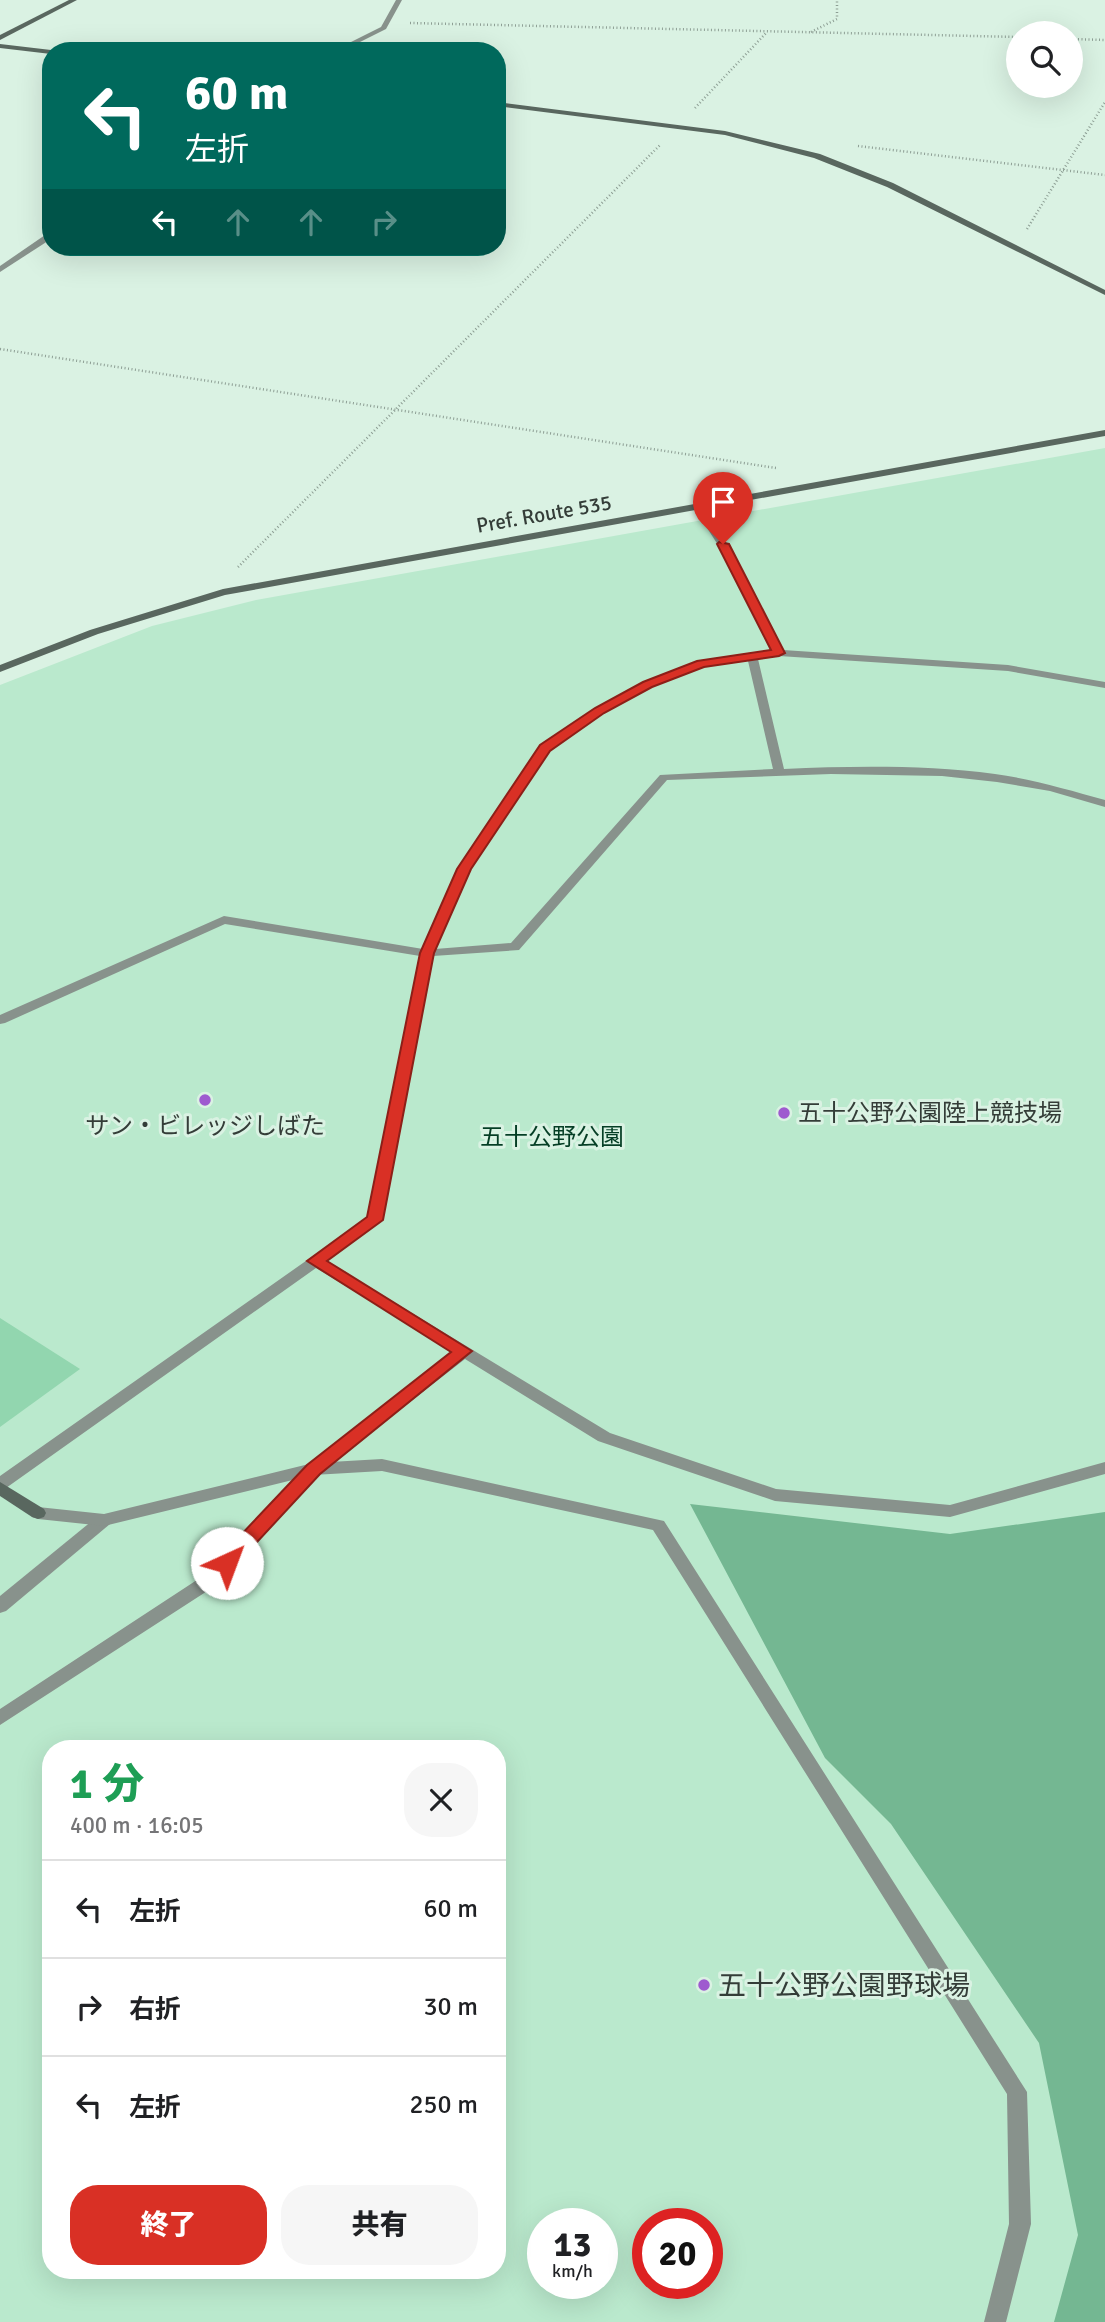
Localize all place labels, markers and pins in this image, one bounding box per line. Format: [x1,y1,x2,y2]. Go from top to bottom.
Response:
pin [693,472,753,544]
marker: サン・ビレッジしばた [197,1092,213,1108]
place label: 五十公野公園陸上競技場 [798,1098,1062,1128]
marker: 五十公野公園陸上競技場 [776,1105,792,1121]
place label: サン・ビレッジしばた [85,1111,325,1141]
place label: 五十公野公園野球場 [718,1969,970,2003]
marker: 五十公野公園野球場 [696,1977,712,1993]

